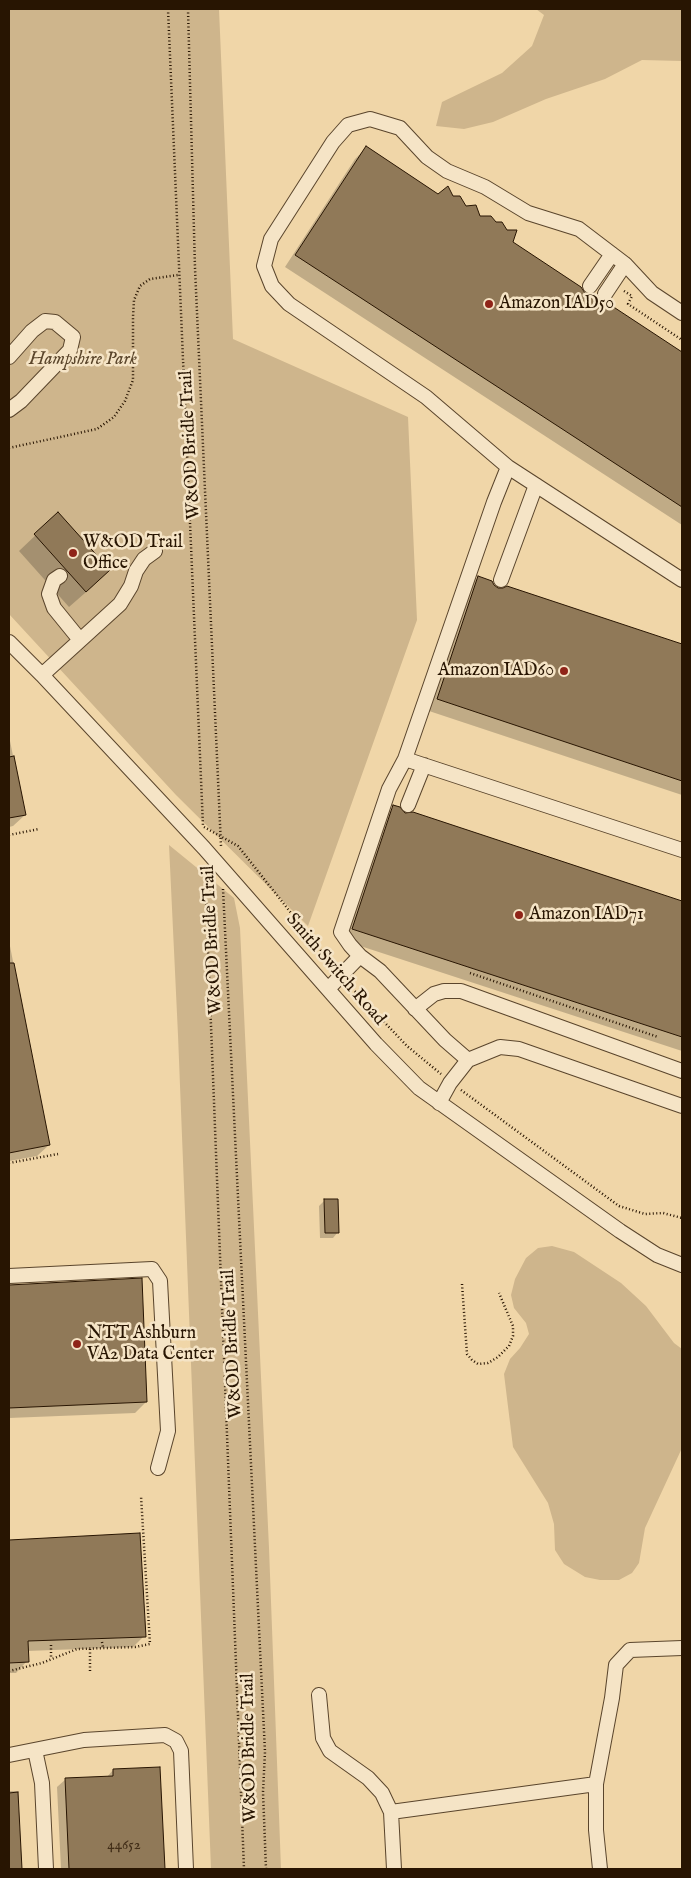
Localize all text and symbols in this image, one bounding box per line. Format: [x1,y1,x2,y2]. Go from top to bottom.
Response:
place label: Amazon IAD50 [499,293,614,315]
marker: Amazon IAD50 [483,298,495,310]
park label: Hampshire Park [29,349,137,371]
street label: W&OD Bridle Trail [176,370,206,520]
place label: W&OD Trail Office [83,532,183,574]
marker: W&OD Trail Office [67,547,79,559]
place label: Amazon IAD60 [438,660,554,682]
marker: Amazon IAD60 [558,665,570,677]
street label: W&OD Bridle Trail [198,865,228,1015]
place label: Amazon IAD71 [529,904,644,926]
marker: Amazon IAD71 [513,909,525,921]
street label: Smith Switch Road [281,910,389,1030]
street label: W&OD Bridle Trail [218,1269,248,1419]
place label: NTT Ashburn VA2 Data Center [87,1323,214,1366]
marker: NTT Ashburn VA2 Data Center [71,1338,83,1350]
street label: W&OD Bridle Trail [238,1673,262,1823]
house number: 44652 [107,1837,141,1855]

